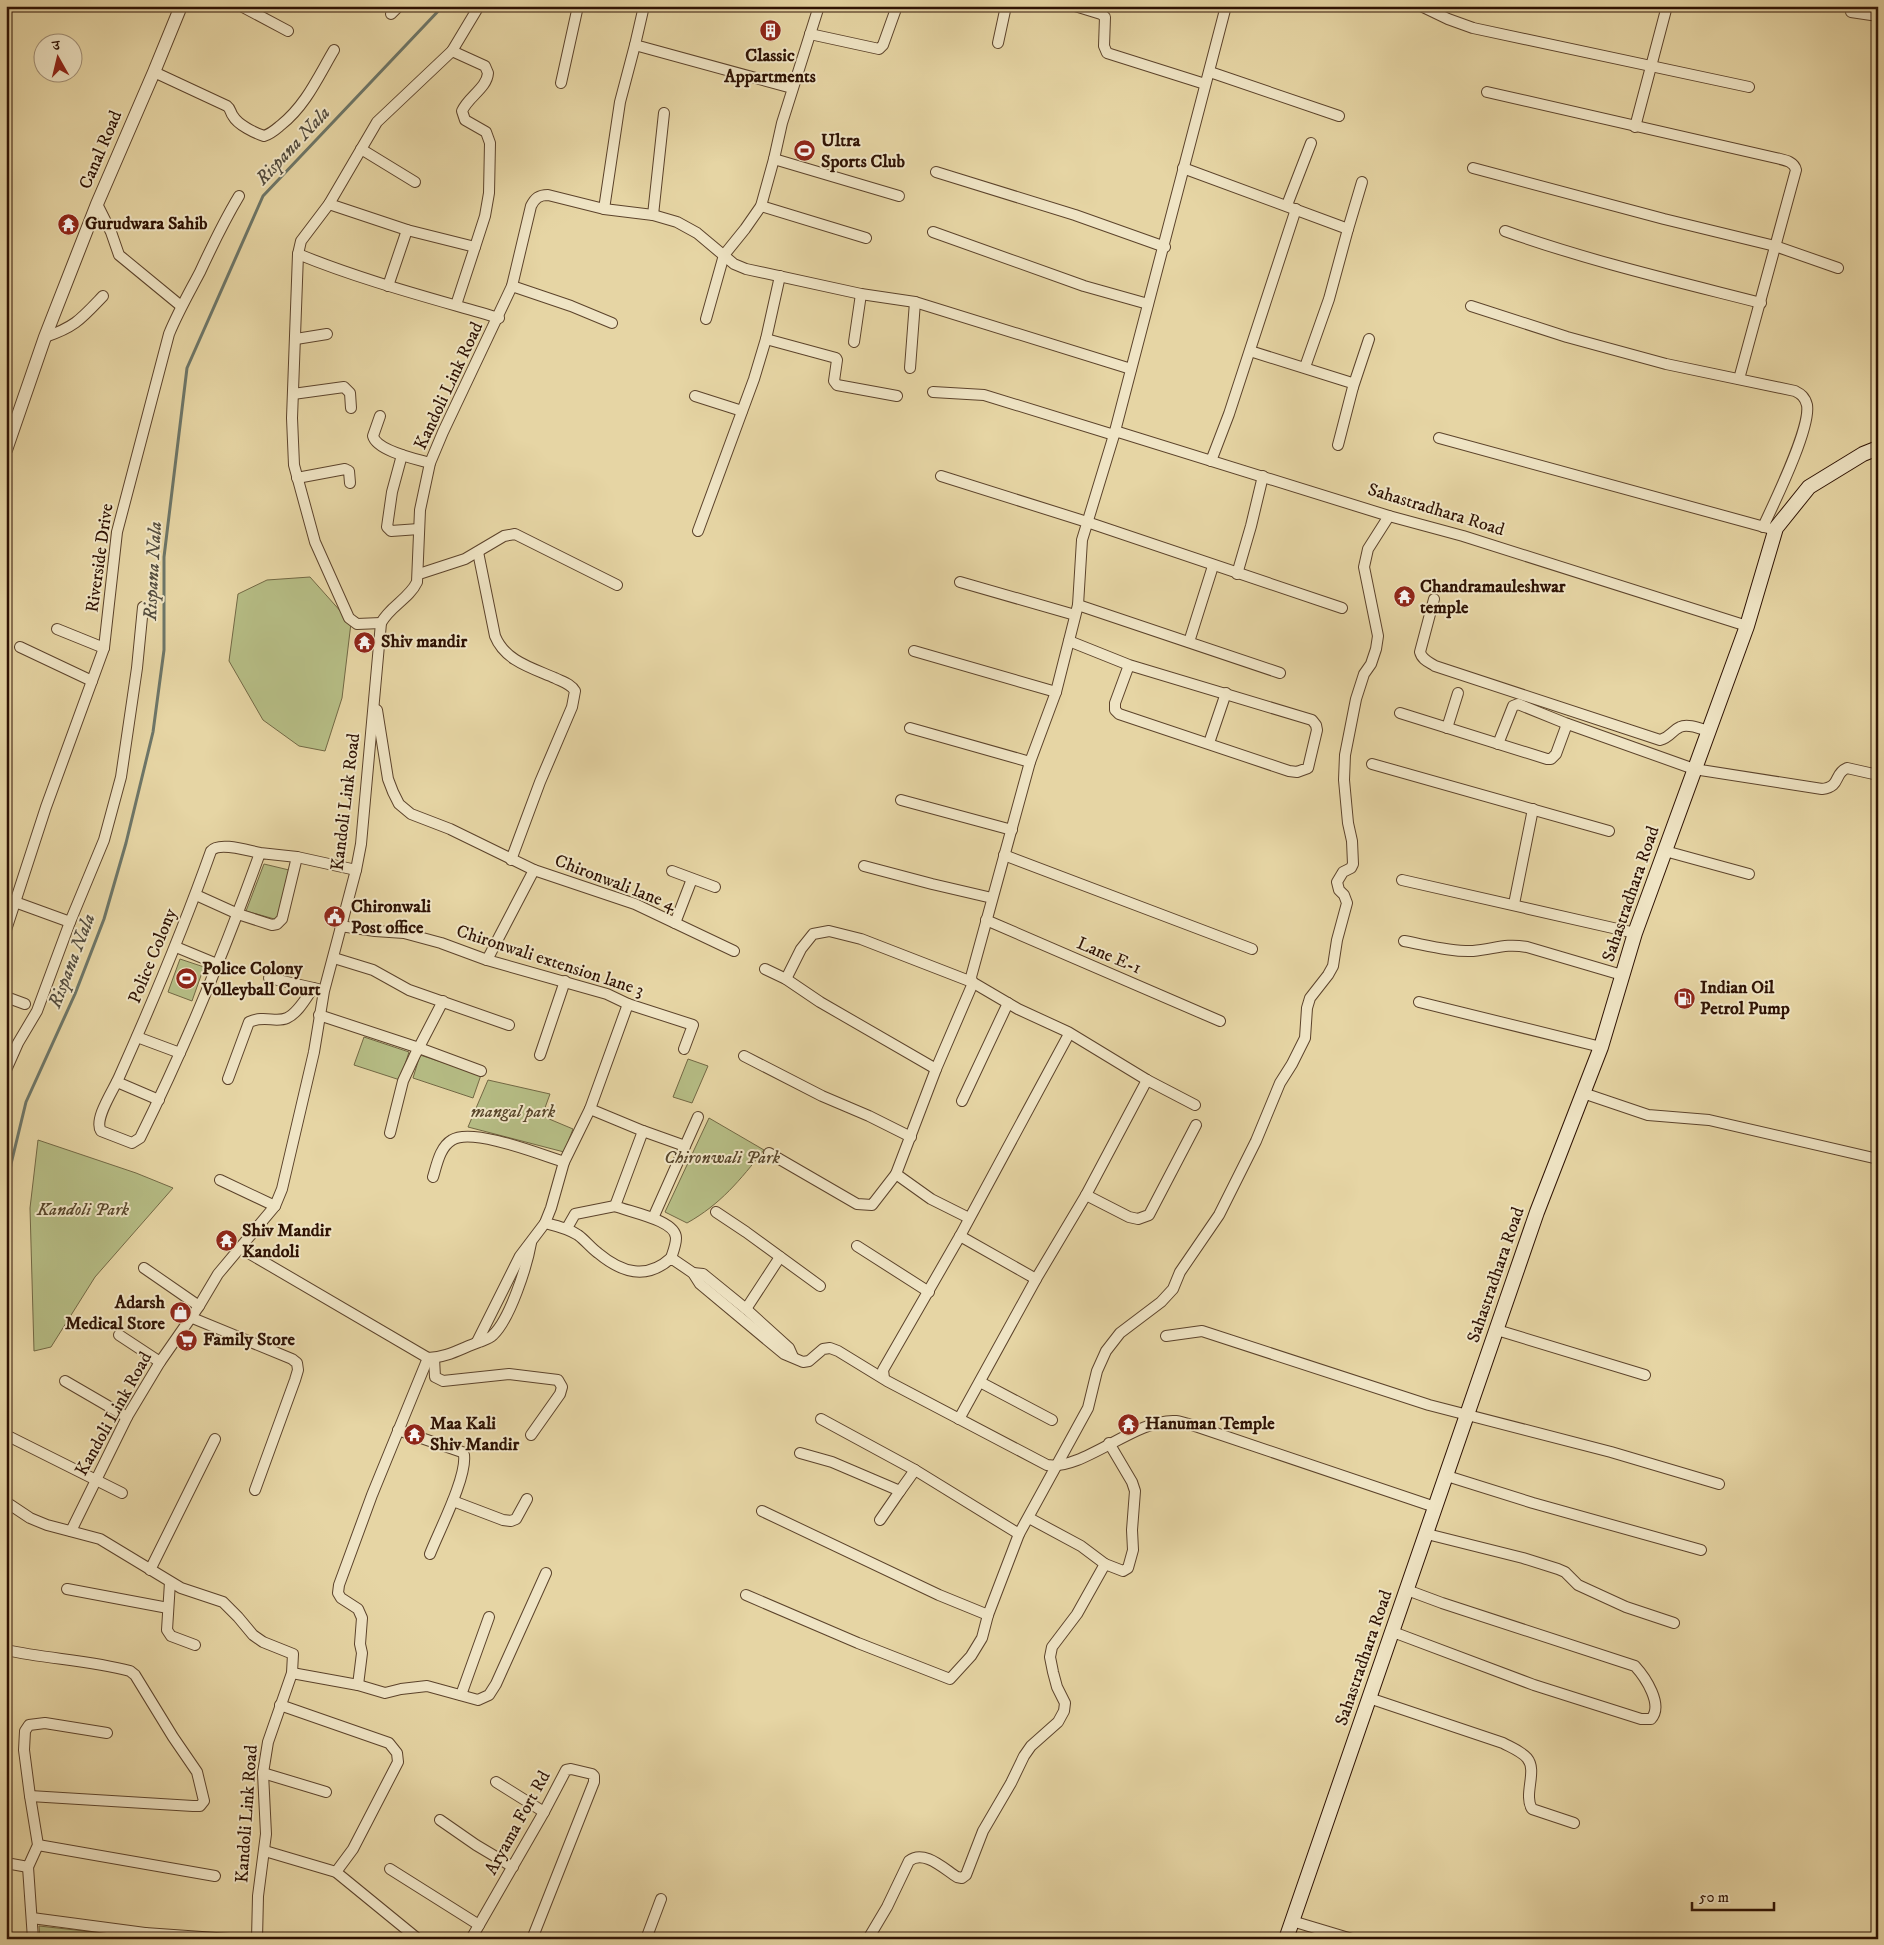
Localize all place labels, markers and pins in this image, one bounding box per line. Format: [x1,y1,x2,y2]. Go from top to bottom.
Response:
building icon: Classic Appartments [758,19,782,43]
place label: Classic Appartments [723,45,816,88]
place label: Ultra Sports Club [821,130,906,173]
sports icon: Ultra Sports Club [793,139,817,163]
temple icon: Gurudwara Sahib [57,212,81,236]
place label: Gurudwara Sahib [85,213,208,235]
place label: Chandramauleshwar temple [1420,576,1566,619]
temple icon: Chandramauleshwar temple [1392,585,1416,609]
temple icon: Shiv mandir [353,630,377,654]
place label: Shiv mandir [381,631,467,653]
place label: Chironwali Post office [351,896,431,939]
public building icon: Chironwali Post office [323,905,347,929]
place label: Police Colony Volleyball Court [201,958,321,1001]
sports icon: Police Colony Volleyball Court [174,967,198,991]
place label: Indian Oil Petrol Pump [1700,977,1790,1020]
fuel station icon: Indian Oil Petrol Pump [1672,986,1696,1010]
place label: Shiv Mandir Kandoli [242,1220,331,1263]
temple icon: Shiv Mandir Kandoli [214,1229,238,1253]
place label: Adarsh Medical Store [65,1292,166,1335]
shop icon: Adarsh Medical Store [169,1301,193,1325]
supermarket icon: Family Store [175,1328,199,1352]
place label: Family Store [203,1329,295,1351]
temple icon: Hanuman Temple [1117,1412,1141,1436]
place label: Maa Kali Shiv Mandir [430,1413,519,1456]
place label: Hanuman Temple [1145,1413,1275,1435]
temple icon: Maa Kali Shiv Mandir [402,1422,426,1446]

